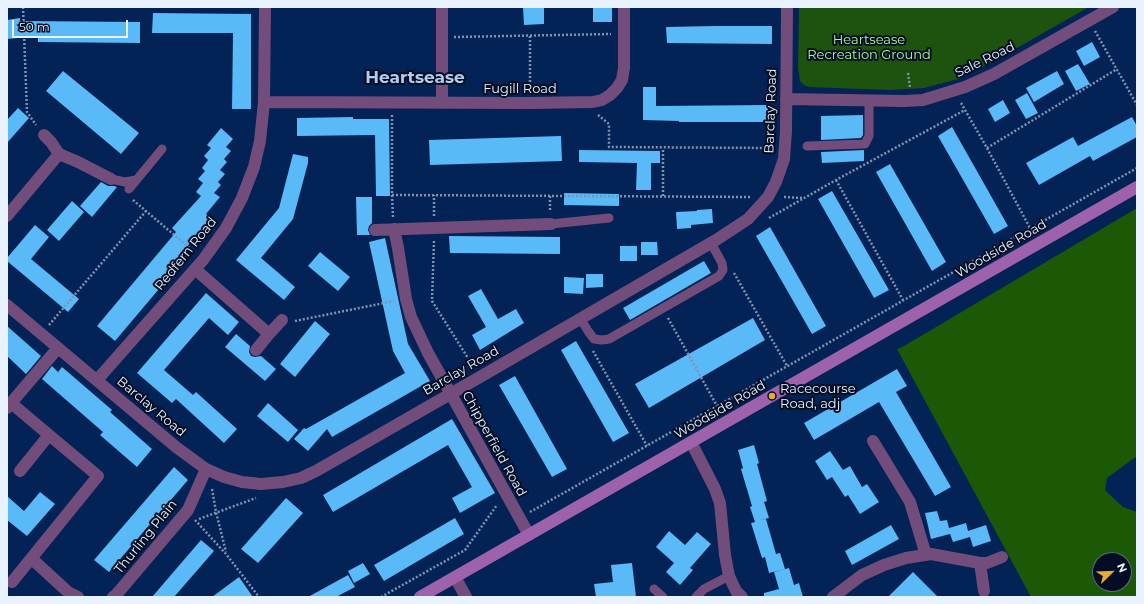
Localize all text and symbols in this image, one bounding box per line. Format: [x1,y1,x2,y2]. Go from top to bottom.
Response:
scale bar [14,12,130,38]
text: 50 m [19,19,50,34]
park label: Heartsease Recreation Ground [807,32,931,63]
street label: Sale Road [953,39,1017,81]
district label: Heartsease [365,68,465,88]
street label: Barclay Road [762,68,780,154]
street label: Fugill Road [483,81,557,97]
street label: Redfern Road [152,214,220,294]
street label: Woodside Road [953,217,1049,281]
street label: Barclay Road [420,343,502,399]
street label: Barclay Road [113,374,189,440]
street label: Woodside Road [672,378,768,442]
place label: Racecourse Road, adj [780,381,856,412]
street label: Chipperfield Road [459,389,529,499]
marker: Racecourse Road, adj [767,391,777,401]
street label: Thurling Plain [111,497,181,577]
north arrow [1092,552,1132,592]
text: N [1114,561,1130,575]

